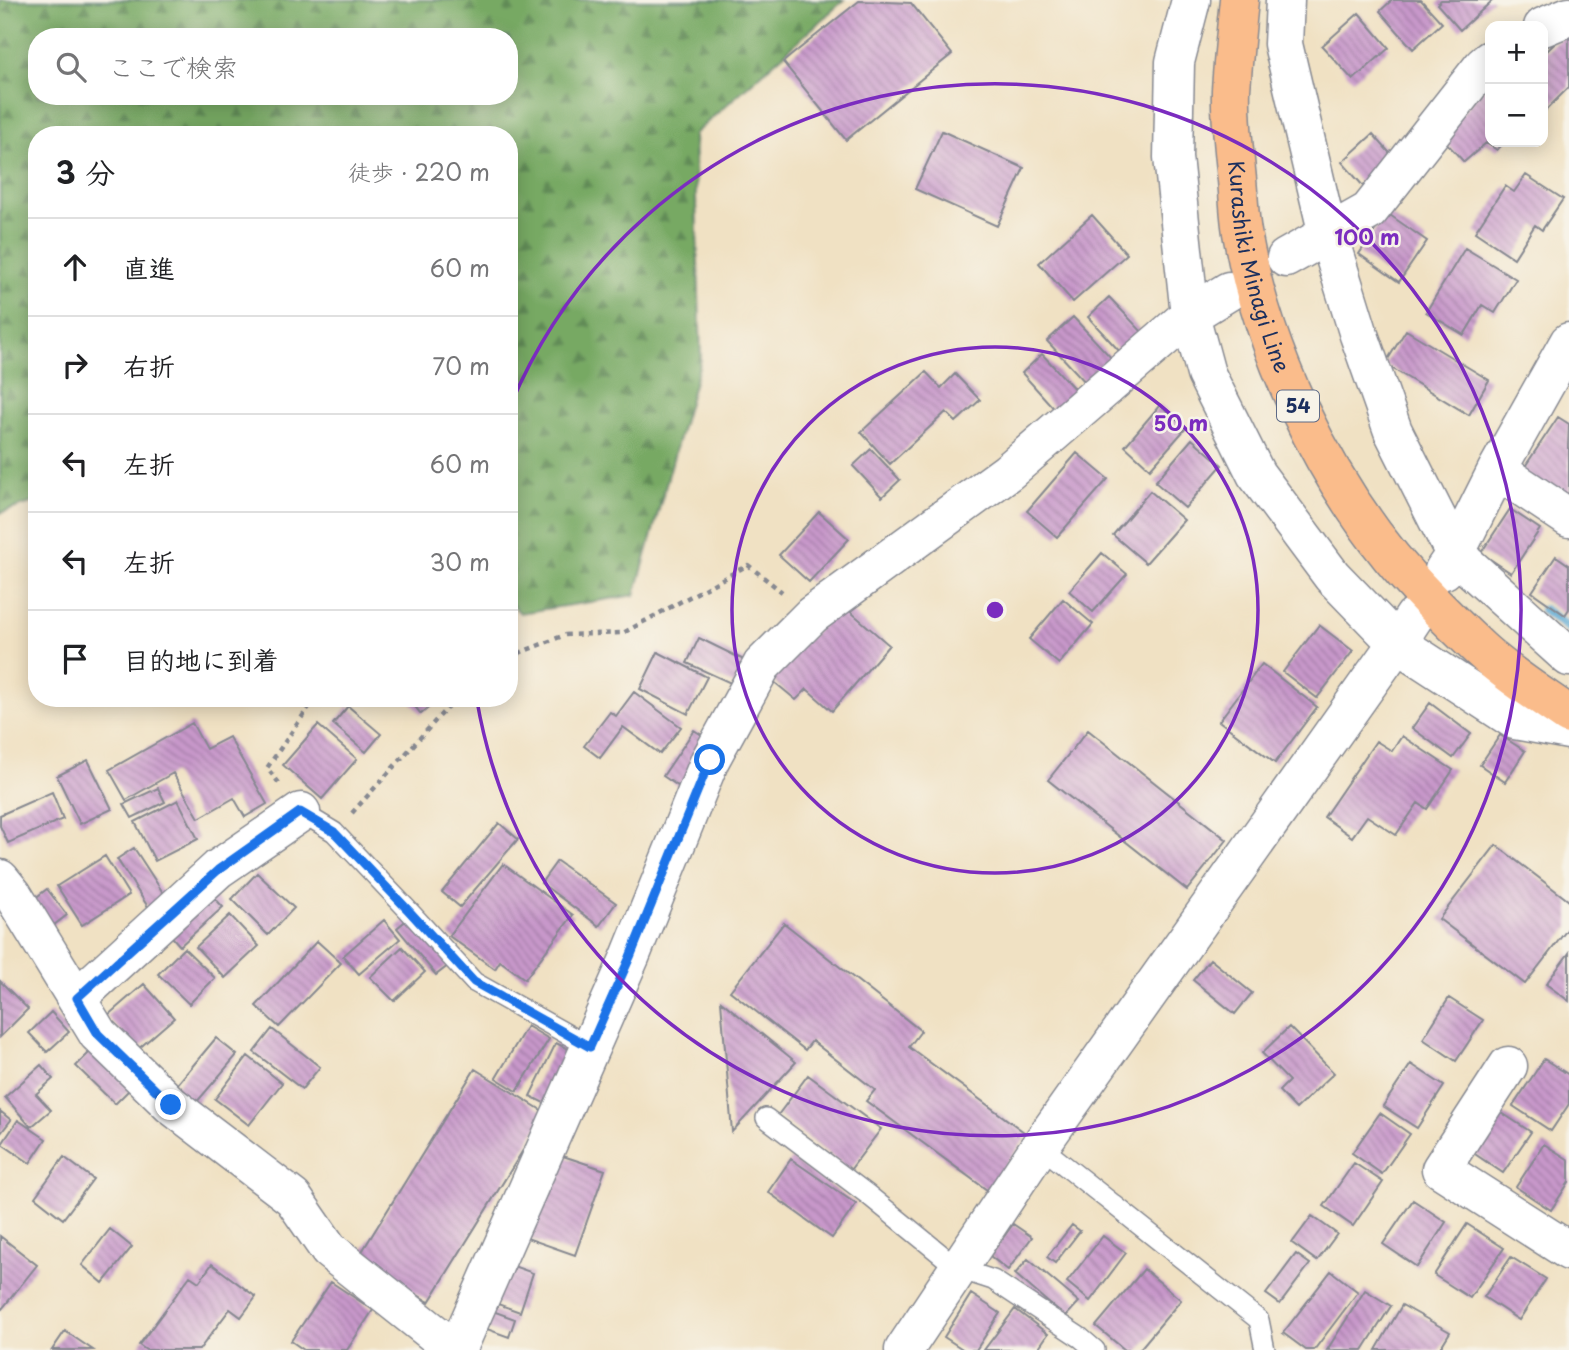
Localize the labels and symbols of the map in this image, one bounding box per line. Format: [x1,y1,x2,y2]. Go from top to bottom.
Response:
street label: Kurashiki Minagi Line [1221,159,1299,377]
text: 100 m [1334,220,1400,252]
road number: 54 [1277,390,1319,422]
text: 50 m [1154,406,1208,438]
centre of rings [983,598,1007,622]
route start [694,744,725,775]
route end [155,1089,186,1120]

